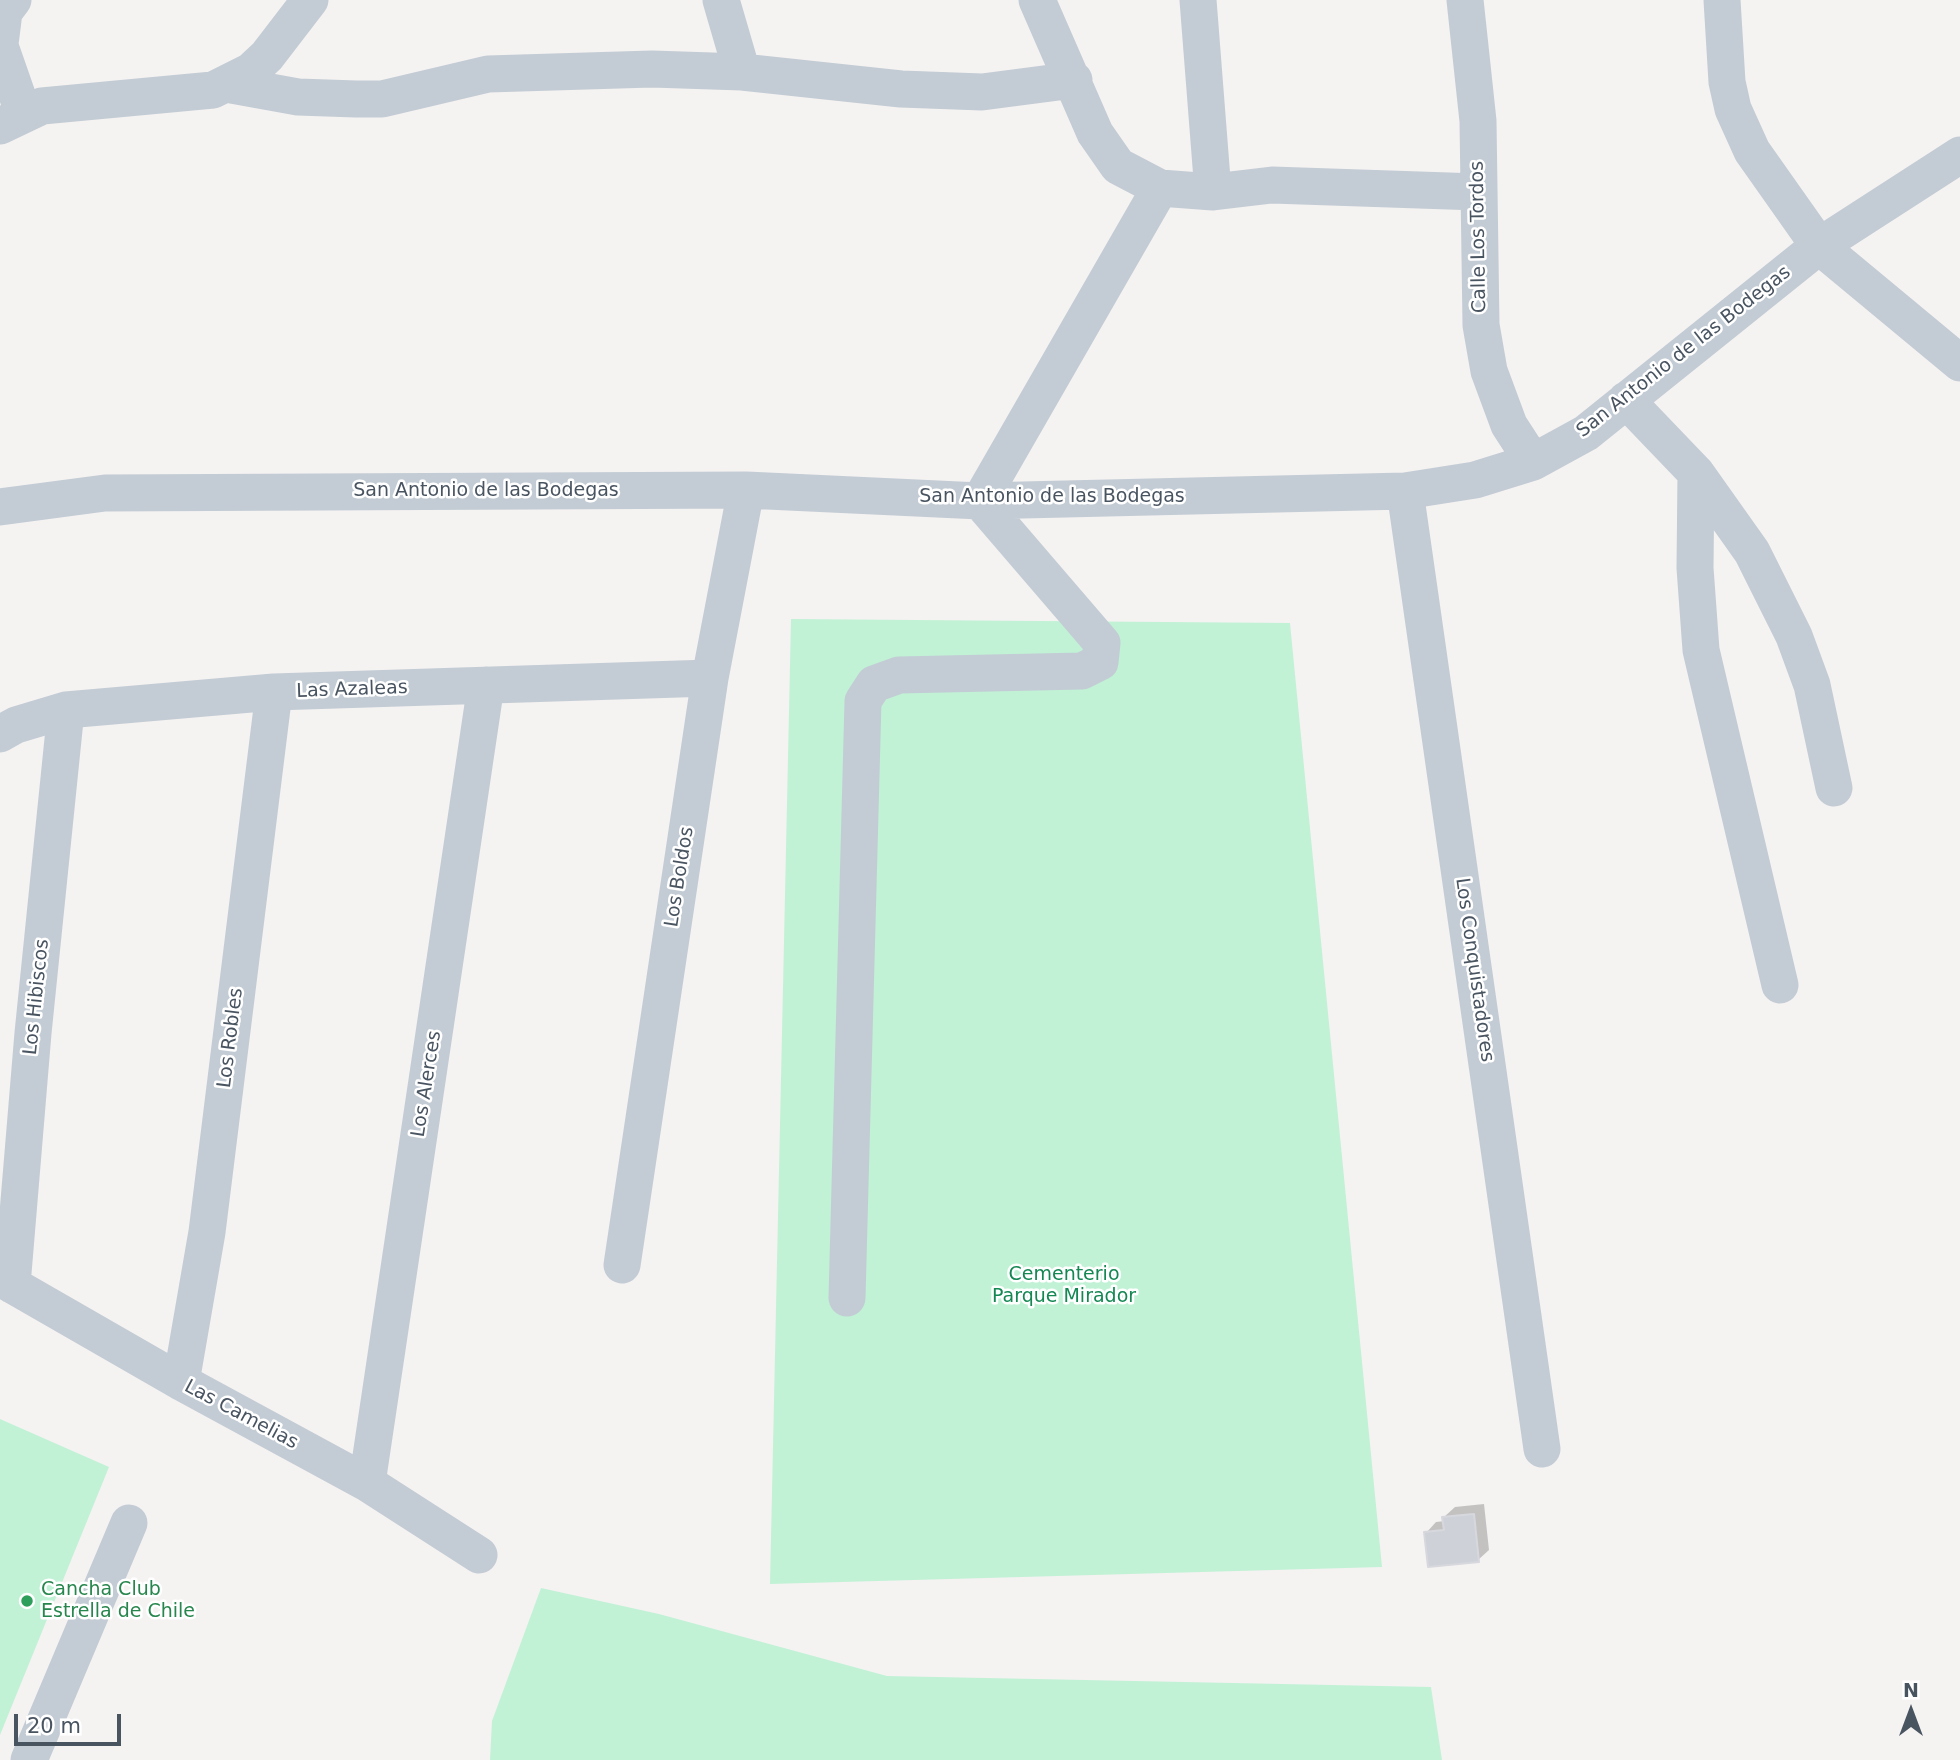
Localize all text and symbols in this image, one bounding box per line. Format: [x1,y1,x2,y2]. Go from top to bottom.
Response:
street label: Calle Los Tordos [1466,161,1492,313]
street label: San Antonio de las Bodegas [1572,261,1796,443]
street label: San Antonio de las Bodegas [353,480,619,502]
street label: San Antonio de las Bodegas [919,486,1185,508]
street label: Las Azaleas [296,677,408,703]
street label: Los Boldos [661,825,699,929]
street label: Los Conquistadores [1450,876,1498,1064]
street label: Los Hibiscos [20,938,54,1056]
street label: Los Robles [214,987,248,1089]
street label: Los Alerces [407,1029,447,1139]
park label: Cementerio Parque Mirador [992,1264,1136,1308]
street label: Las Camelias [180,1376,302,1454]
place label: Cancha Club Estrella de Chile [41,1579,195,1623]
marker: Cancha Club Estrella de Chile [19,1593,35,1609]
north arrow [1876,1676,1946,1746]
text: N [1903,1679,1919,1701]
scale bar [18,1700,124,1744]
text: 20 m [27,1714,81,1738]

